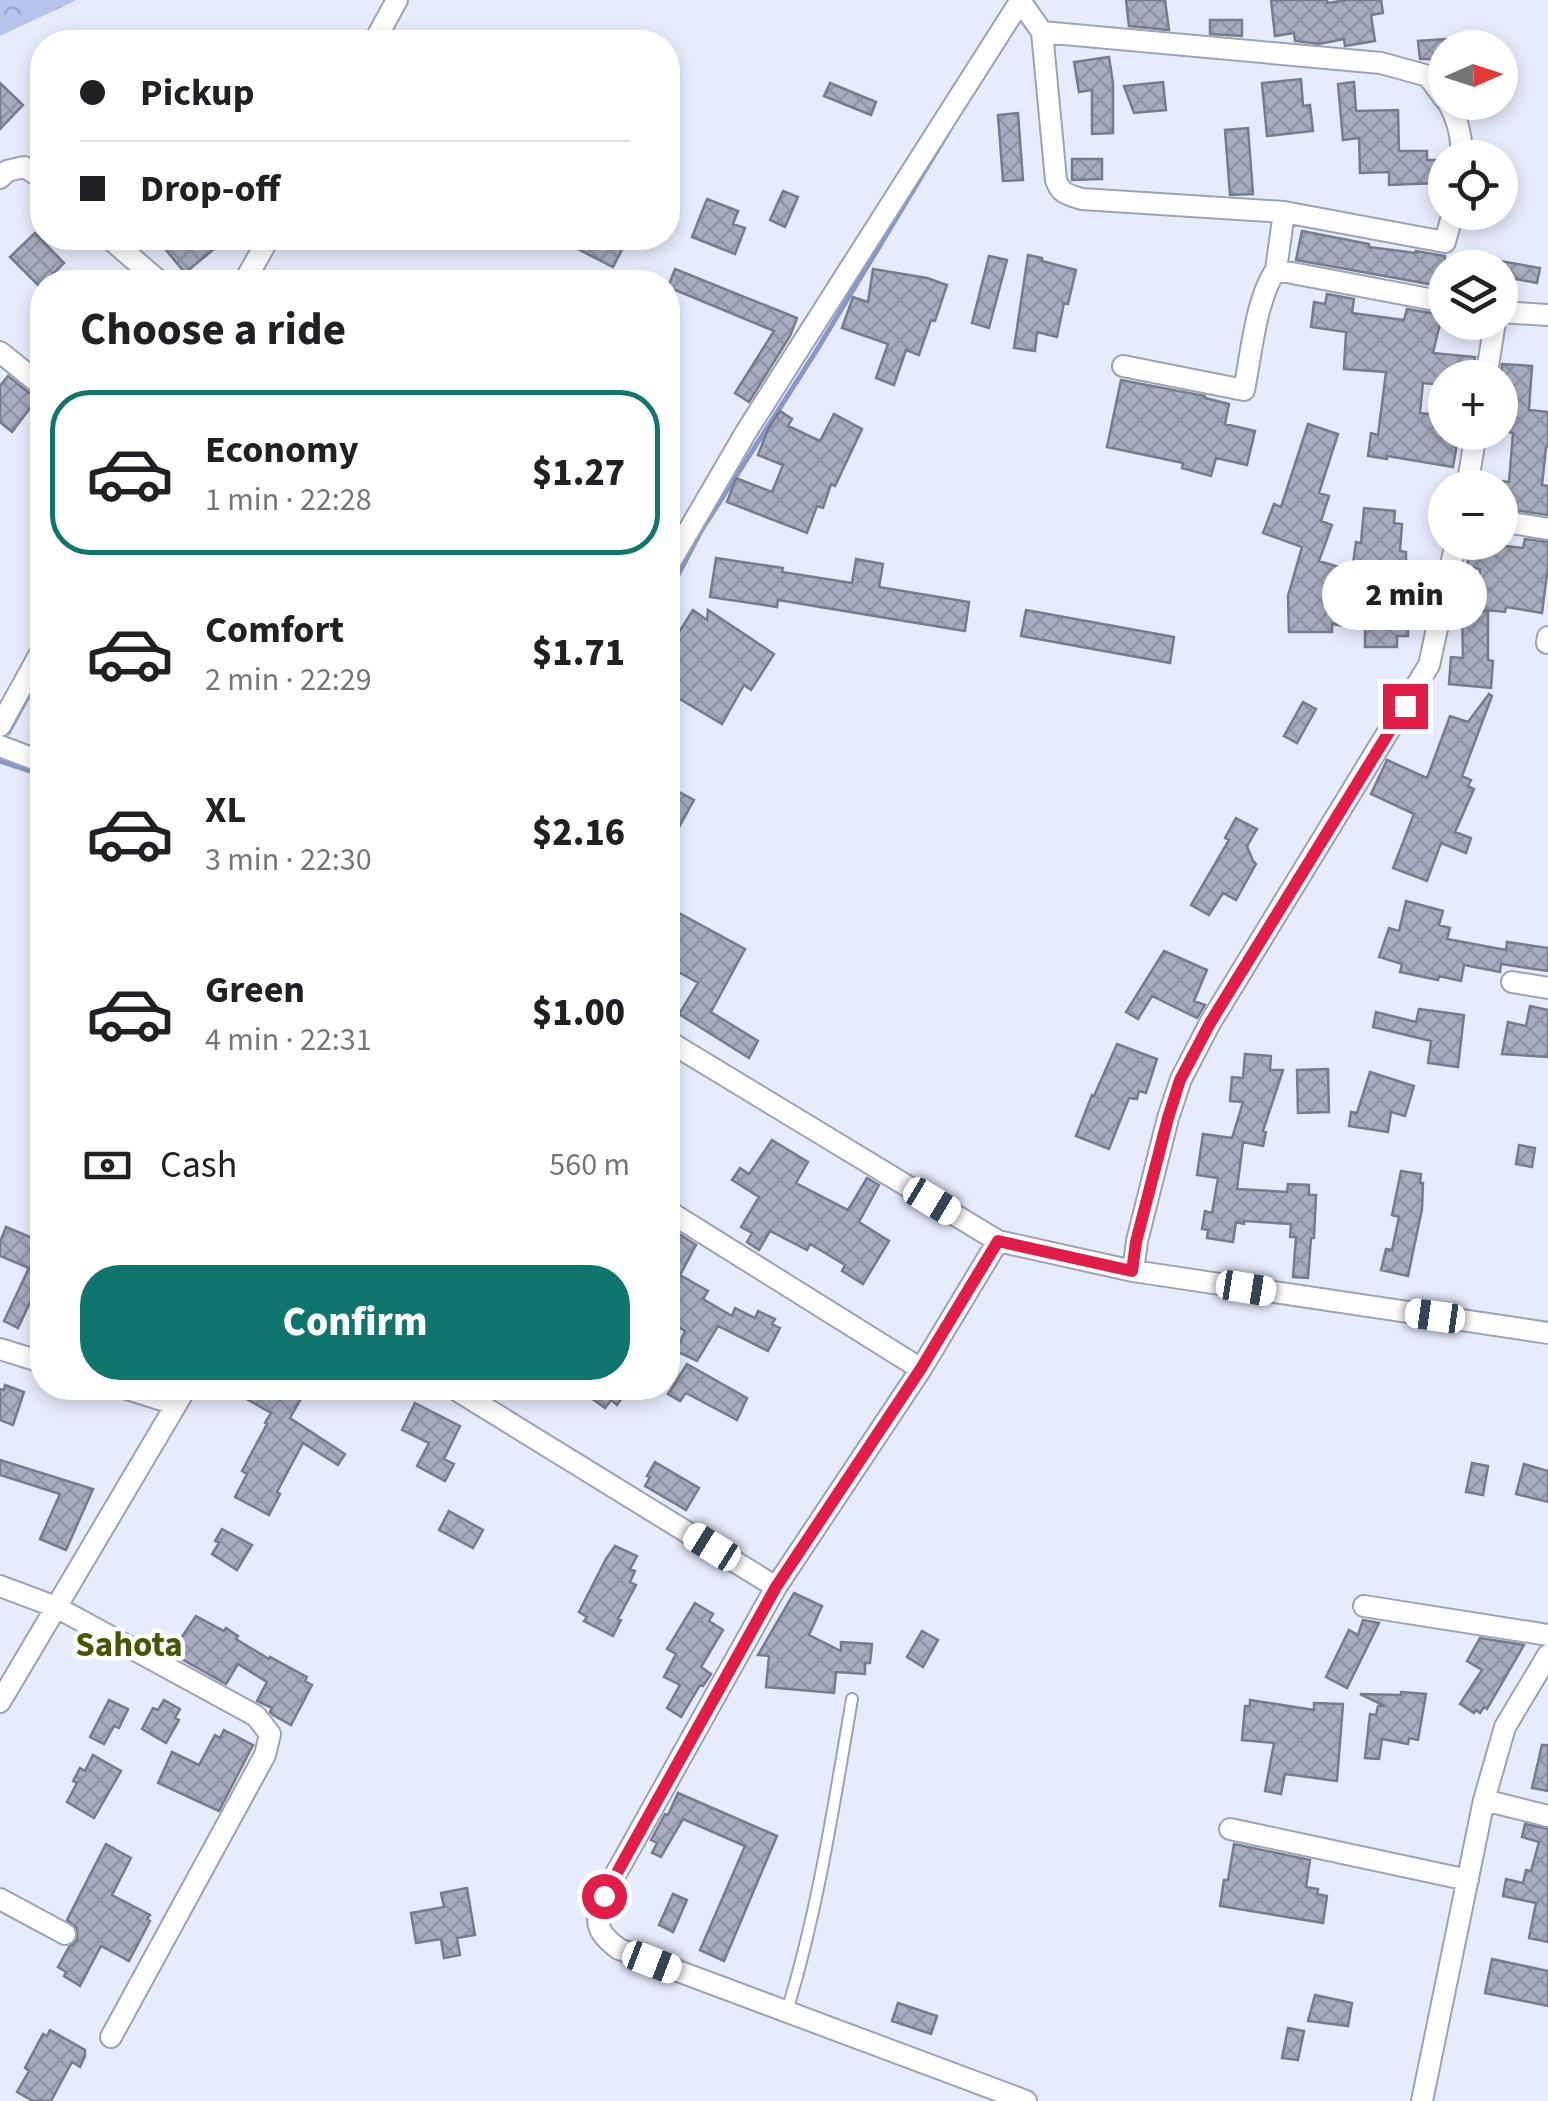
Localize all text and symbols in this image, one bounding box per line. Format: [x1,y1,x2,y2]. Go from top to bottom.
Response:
north arrow [1428,30,1518,120]
map controls [1428,30,1518,560]
text: Pickup [140,66,254,120]
button: locate [1428,140,1518,230]
text: Drop-off [140,162,280,216]
button: layers [1428,250,1518,340]
text: Choose a ride [80,298,346,362]
button: + [1428,360,1518,450]
text: Economy [205,423,358,477]
icon: car [85,428,175,518]
text: $1.27 [532,446,625,500]
button: − [1428,470,1518,560]
text: 1 min · 22:28 [205,477,372,523]
callout: 2 min [1322,561,1488,631]
text: 2 min [1365,572,1444,618]
text: Comfort [205,603,344,657]
icon: car [85,608,175,698]
text: $1.71 [532,626,625,680]
text: 2 min · 22:29 [205,657,372,703]
route end [1383,684,1428,729]
text: XL [205,783,246,837]
icon: car [85,788,175,878]
text: $2.16 [532,806,625,860]
text: 3 min · 22:30 [205,837,372,883]
text: Green [205,963,305,1017]
icon: car [85,968,175,1058]
text: $1.00 [532,986,625,1040]
text: 4 min · 22:31 [205,1017,372,1063]
icon: cash [80,1138,135,1193]
text: Cash [160,1138,237,1192]
text: 560 m [549,1142,630,1188]
car [899,1173,965,1229]
button: Confirm [80,1265,630,1380]
car [1214,1268,1278,1308]
car [1403,1297,1467,1335]
car [679,1518,745,1576]
district label: Sahota [75,1620,183,1670]
route start [582,1874,627,1919]
car [619,1937,685,1987]

